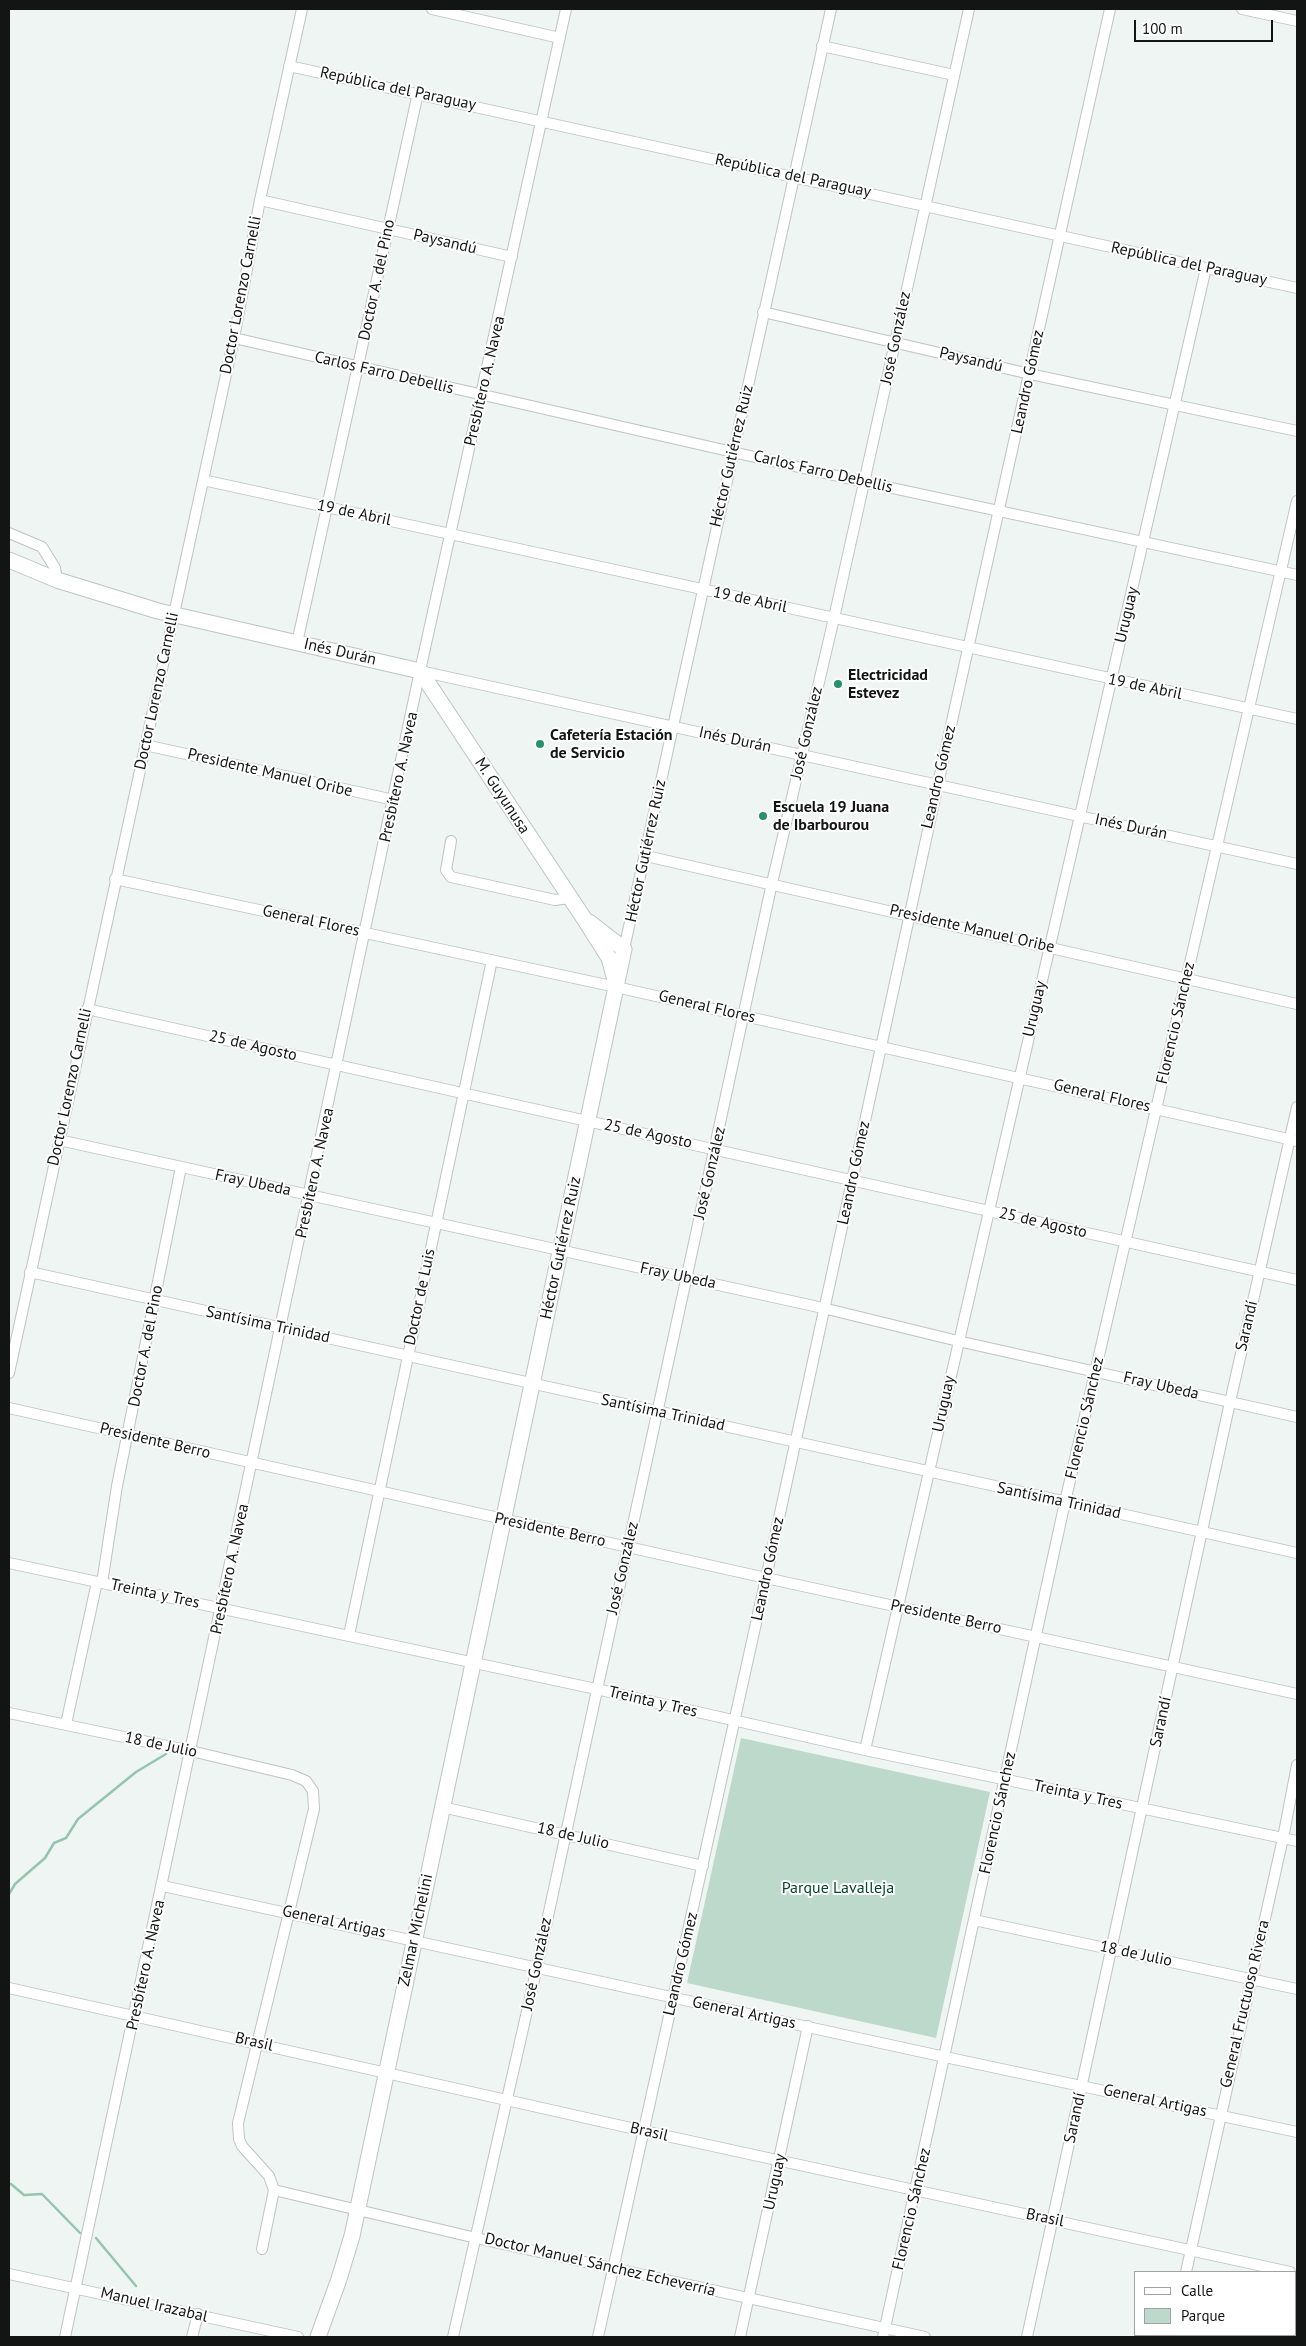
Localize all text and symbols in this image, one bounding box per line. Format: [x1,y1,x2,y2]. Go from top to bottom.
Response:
scale bar [1136,10,1275,42]
text: 100 m [1142,19,1183,38]
street label: República del Paraguay [318,63,478,115]
street label: República del Paraguay [713,150,873,202]
street label: Doctor Lorenzo Carnelli [216,214,266,376]
street label: Doctor A. del Pino [355,218,399,342]
street label: Paysandú [411,225,479,259]
street label: República del Paraguay [1109,238,1269,290]
street label: José González [877,290,915,386]
street label: Presbítero A. Navea [461,314,509,448]
street label: Leandro Gómez [1008,328,1048,436]
street label: Paysandú [937,343,1005,377]
street label: Carlos Farro Debellis [313,348,455,398]
street label: Héctor Gutiérrez Ruiz [706,383,758,529]
street label: Carlos Farro Debellis [752,447,894,497]
street label: 19 de Abril [315,496,393,530]
street label: 19 de Abril [711,583,789,617]
street label: Uruguay [1111,585,1143,645]
street label: Doctor Lorenzo Carnelli [131,611,183,771]
street label: Inés Durán [302,634,378,670]
place label: Electricidad Estevez [848,665,928,703]
street label: 19 de Abril [1106,670,1184,704]
marker: Electricidad Estevez [832,678,844,690]
street label: José González [787,685,827,781]
street label: Presbítero A. Navea [376,710,422,844]
street label: Inés Durán [697,723,773,757]
street label: Leandro Gómez [918,723,960,831]
place label: Cafetería Estación de Servicio [550,725,673,763]
marker: Cafetería Estación de Servicio [534,738,546,750]
street label: Presidente Manuel Oribe [186,745,354,801]
street label: M. Guyunusa [470,754,534,838]
street label: Héctor Gutiérrez Ruiz [621,778,671,924]
place label: Escuela 19 Juana de Ibarbourou [773,797,889,835]
marker: Escuela 19 Juana de Ibarbourou [757,810,769,822]
street label: Inés Durán [1093,810,1169,844]
street label: General Flores [261,901,361,941]
street label: Presidente Manuel Oribe [888,901,1056,957]
street label: Florencio Sánchez [1153,960,1199,1086]
street label: Uruguay [1019,979,1051,1039]
street label: General Flores [657,987,757,1027]
street label: Doctor Lorenzo Carnelli [44,1007,96,1167]
street label: 25 de Agosto [207,1027,299,1065]
street label: General Flores [1052,1076,1152,1116]
street label: Presbítero A. Navea [292,1106,338,1240]
street label: 25 de Agosto [602,1115,694,1153]
street label: Leandro Gómez [834,1119,874,1227]
street label: José González [690,1125,730,1221]
street label: Fray Ubeda [213,1166,293,1200]
street label: Héctor Gutiérrez Ruiz [536,1175,586,1321]
street label: 25 de Agosto [997,1204,1089,1242]
street label: Doctor de Luis [400,1247,440,1347]
street label: Fray Ubeda [638,1259,718,1293]
street label: Doctor A. del Pino [125,1284,167,1408]
street label: Sarandí [1232,1299,1262,1353]
street label: Santísima Trinidad [204,1302,332,1348]
street label: Florencio Sánchez [1062,1355,1108,1481]
street label: Fray Ubeda [1121,1368,1201,1404]
street label: Uruguay [929,1374,959,1434]
street label: Santísima Trinidad [599,1390,727,1436]
street label: Presidente Berro [98,1419,212,1463]
street label: Santísima Trinidad [995,1478,1123,1524]
street label: Presbítero A. Navea [207,1502,253,1636]
street label: Presidente Berro [493,1509,607,1551]
street label: Leandro Gómez [748,1515,788,1623]
street label: José González [603,1520,643,1616]
street label: Treinta y Tres [109,1575,201,1613]
street label: Presidente Berro [889,1596,1003,1638]
street label: Treinta y Tres [607,1682,699,1722]
street label: Sarandí [1146,1695,1176,1749]
street label: 18 de Julio [123,1728,199,1762]
street label: Florencio Sánchez [976,1750,1020,1876]
street label: Treinta y Tres [1032,1776,1124,1814]
street label: 18 de Julio [535,1818,611,1854]
street label: Zelmar Michelini [395,1872,437,1988]
park label: Parque Lavalleja [782,1878,894,1898]
street label: Presbítero A. Navea [123,1898,169,2032]
street label: General Artigas [280,1902,388,1942]
street label: Leandro Gómez [660,1910,702,2018]
street label: José González [518,1916,556,2012]
street label: General Fructuoso Rivera [1216,1918,1274,2090]
street label: 18 de Julio [1098,1937,1174,1971]
street label: General Artigas [690,1993,798,2033]
street label: Brasil [233,2028,275,2056]
street label: General Artigas [1101,2081,1209,2121]
street label: Sarandí [1060,2091,1090,2145]
street label: Brasil [628,2118,670,2146]
street label: Florencio Sánchez [889,2146,935,2272]
street label: Uruguay [760,2152,790,2212]
street label: Brasil [1024,2205,1066,2231]
street label: Doctor Manuel Sánchez Echeverría [483,2229,717,2301]
legend [1134,2271,1296,2336]
text: Calle [1181,2281,1213,2300]
street label: Manuel Irazabal [99,2283,209,2327]
text: Parque [1181,2306,1225,2325]

